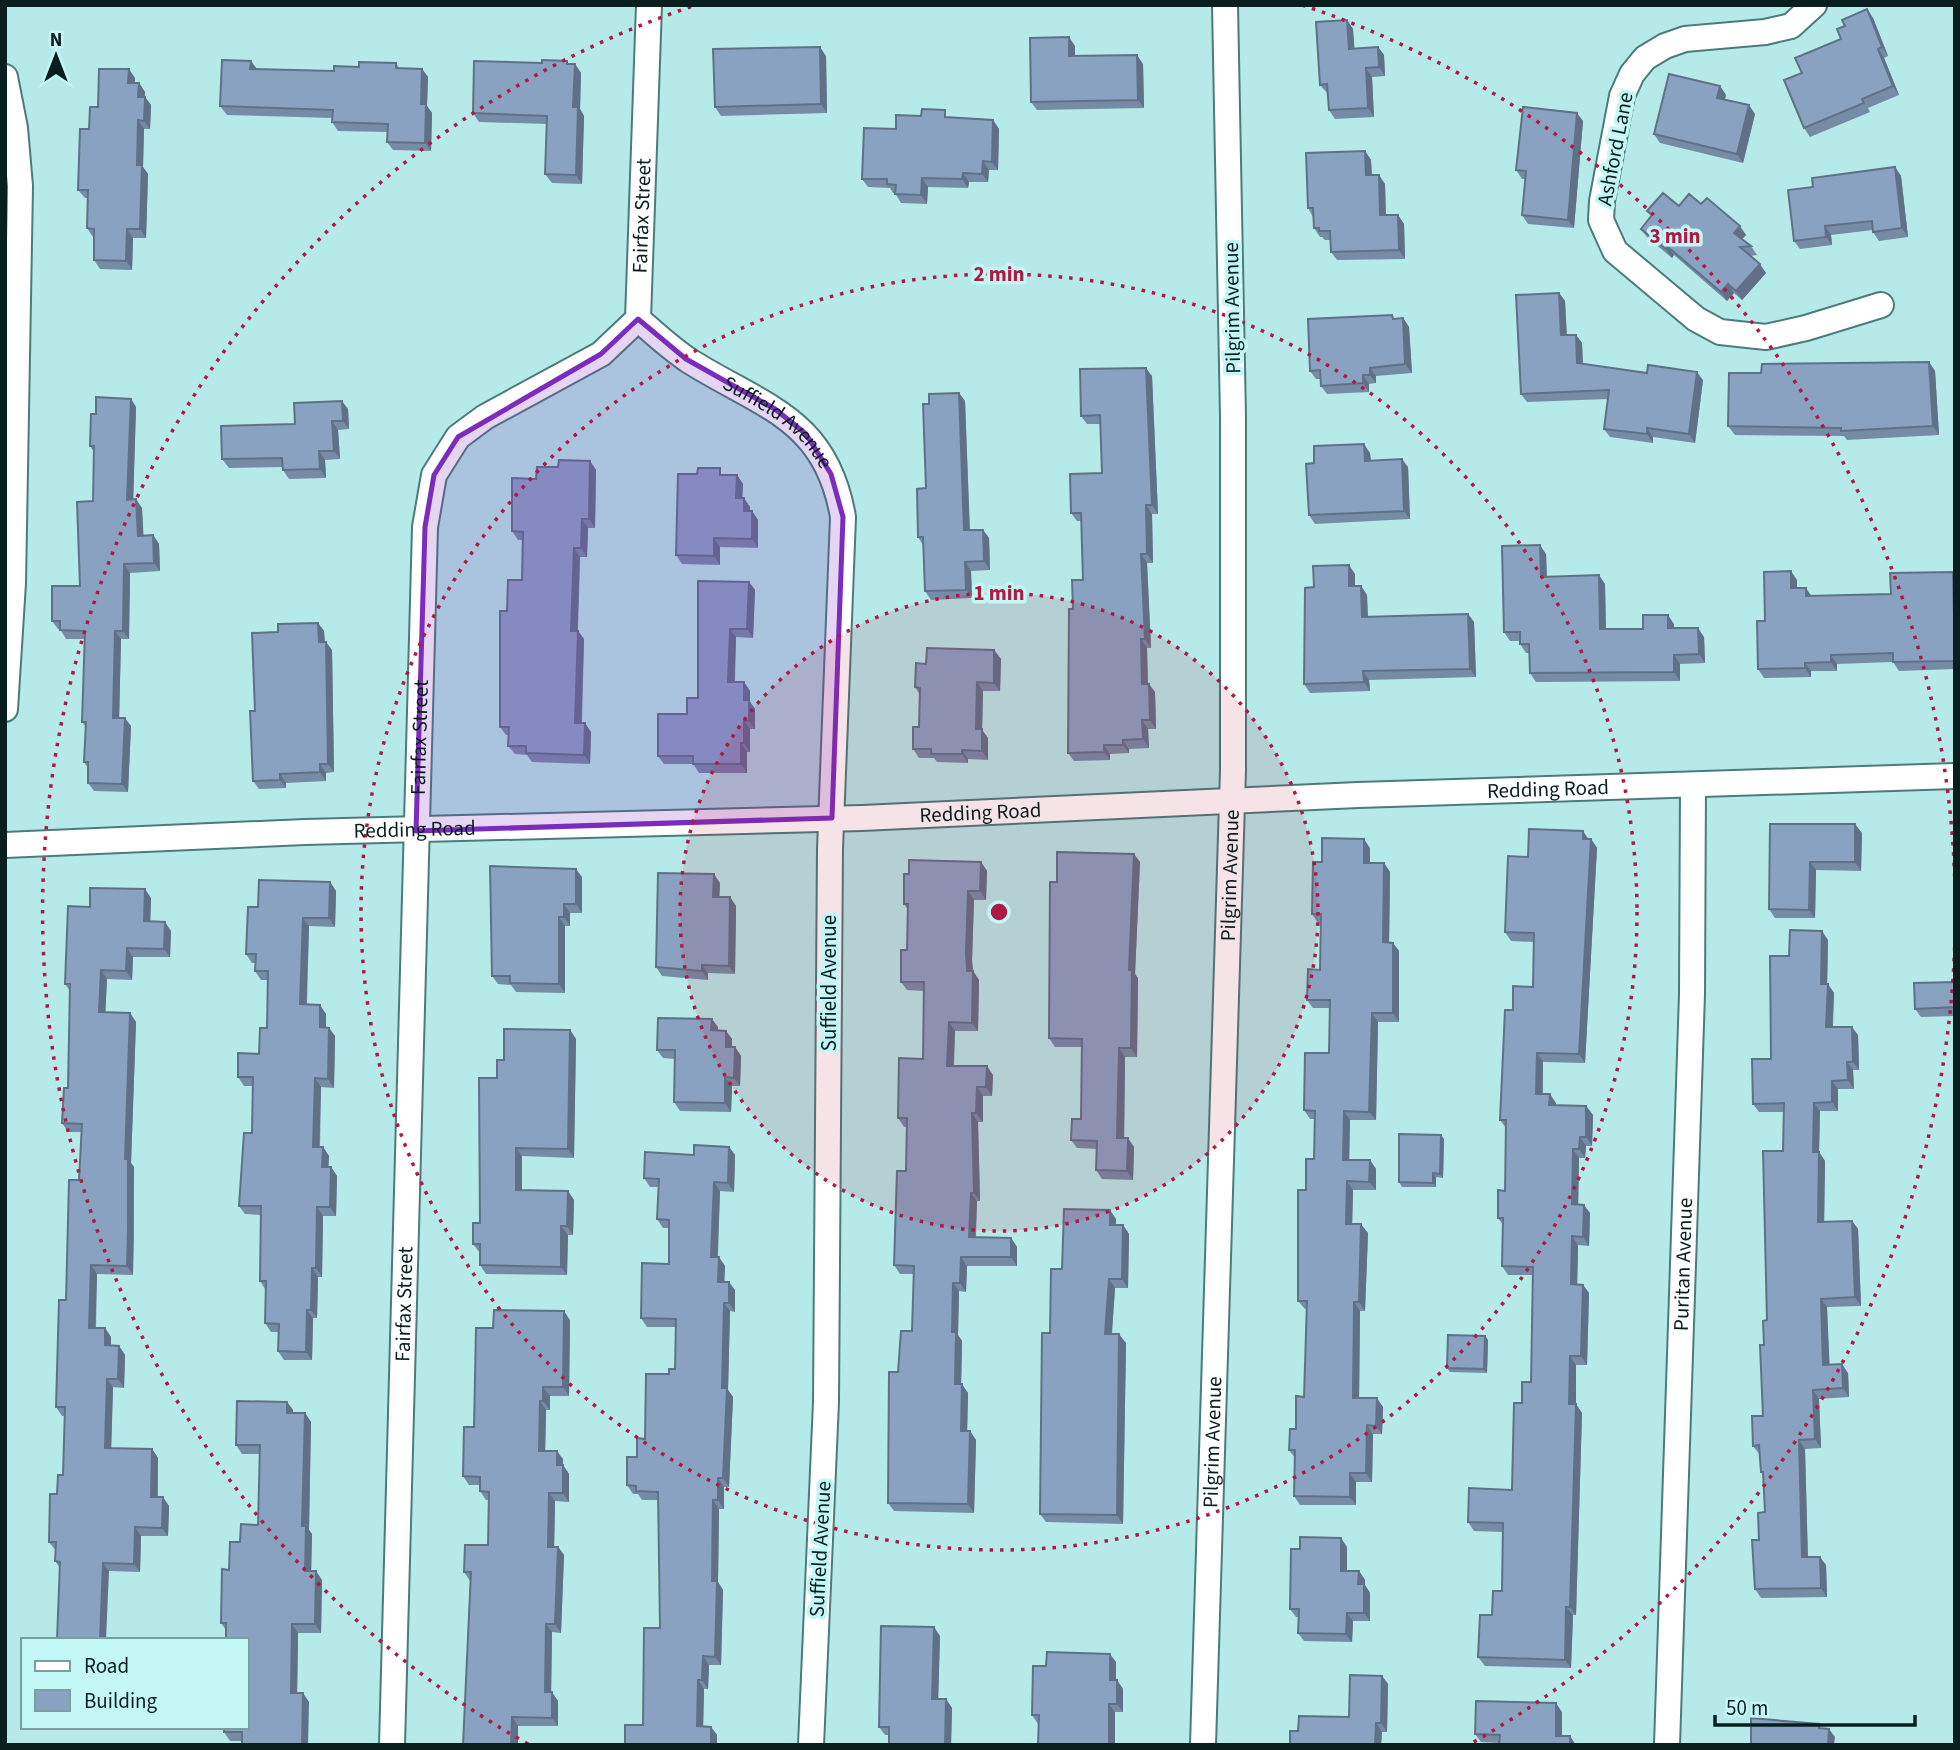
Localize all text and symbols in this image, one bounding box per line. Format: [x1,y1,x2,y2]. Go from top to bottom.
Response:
north arrow [21,21,91,91]
text: N [50,27,62,54]
street label: Ashford Lane [1589,90,1641,208]
street label: Fairfax Street [625,158,659,274]
text: 3 min [1649,221,1701,251]
street label: Pilgrim Avenue [1216,242,1248,374]
text: 2 min [973,259,1025,289]
street label: Suffield Avenue [717,368,841,474]
text: 1 min [973,578,1025,608]
street label: Fairfax Street [403,679,436,795]
street label: Redding Road [1486,772,1609,806]
street label: Redding Road [919,795,1042,830]
street label: Pilgrim Avenue [1213,809,1247,942]
street label: Redding Road [353,813,476,846]
centre of rings [987,900,1011,924]
street label: Suffield Avenue [814,915,844,1051]
street label: Puritan Avenue [1666,1197,1700,1331]
street label: Fairfax Street [387,1246,420,1362]
street label: Pilgrim Avenue [1195,1376,1229,1509]
street label: Suffield Avenue [801,1480,839,1618]
legend [21,1638,248,1729]
text: Road [84,1651,129,1681]
scale bar [1715,1684,1914,1728]
text: Building [84,1686,158,1716]
text: 50 m [1726,1693,1768,1723]

